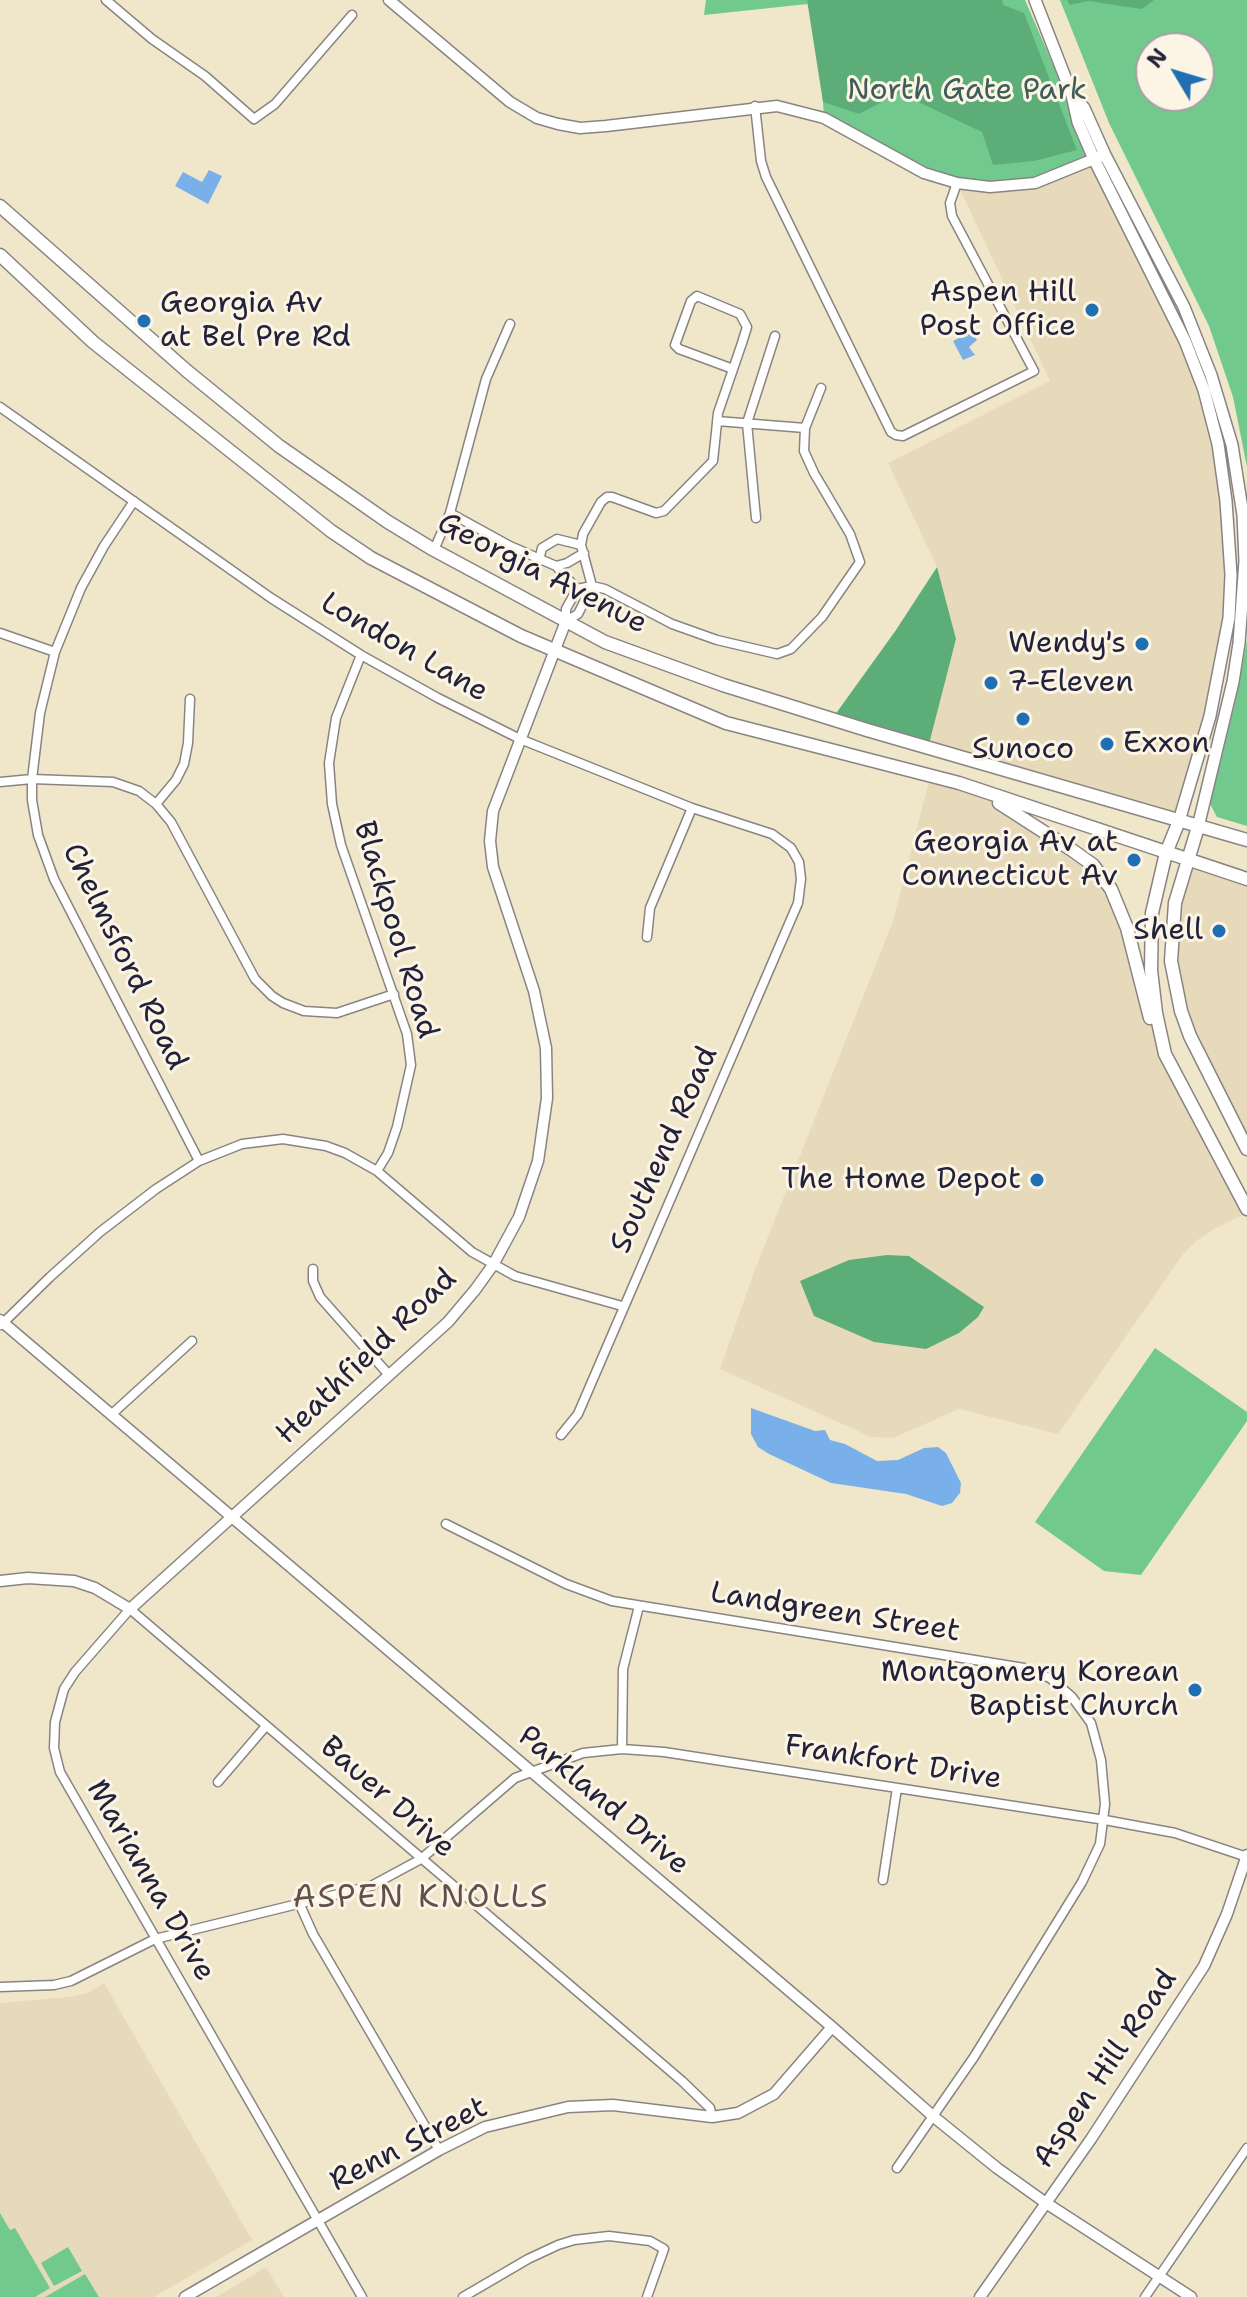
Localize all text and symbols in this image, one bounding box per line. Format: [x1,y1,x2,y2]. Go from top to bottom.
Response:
north arrow [1135,32,1215,112]
text: N [1140,42,1174,74]
park label: North Gate Park [847,73,1087,109]
place label: Aspen Hill Post Office [920,275,1076,346]
place label: Georgia Av at Bel Pre Rd [160,286,351,356]
marker: Aspen Hill Post Office [1083,301,1101,319]
marker: Georgia Av at Bel Pre Rd [135,312,153,330]
street label: Georgia Avenue [431,506,653,642]
street label: London Lane [314,586,494,710]
place label: Wendy's [1008,626,1126,662]
marker: Wendy's [1133,635,1151,653]
place label: 7-Eleven [1007,665,1134,701]
marker: 7-Eleven [982,674,1000,692]
marker: Sunoco [1014,710,1032,728]
place label: Exxon [1123,726,1210,762]
place label: Sunoco [972,732,1074,768]
marker: Exxon [1098,735,1116,753]
street label: Blackpool Road [345,817,445,1043]
place label: Georgia Av at Connecticut Av [902,825,1118,896]
street label: Chelmsford Road [54,838,194,1076]
marker: Georgia Av at Connecticut Av [1125,851,1143,869]
place label: Shell [1133,913,1203,949]
marker: Shell [1210,922,1228,940]
street label: Southend Road [603,1041,727,1259]
place label: The Home Depot [781,1162,1021,1198]
marker: The Home Depot [1028,1171,1046,1189]
street label: Heathfield Road [269,1262,465,1452]
street label: Landgreen Street [708,1575,962,1651]
place label: Montgomery Korean Baptist Church [881,1655,1179,1726]
marker: Montgomery Korean Baptist Church [1186,1681,1204,1699]
street label: Parkland Drive [510,1719,696,1883]
street label: Frankfort Drive [782,1728,1004,1798]
street label: Bauer Drive [312,1730,462,1866]
street label: Marianna Drive [78,1774,222,1988]
district label: ASPEN KNOLLS [293,1880,549,1918]
street label: Aspen Hill Road [1026,1963,1186,2175]
street label: Renn Street [324,2090,494,2200]

